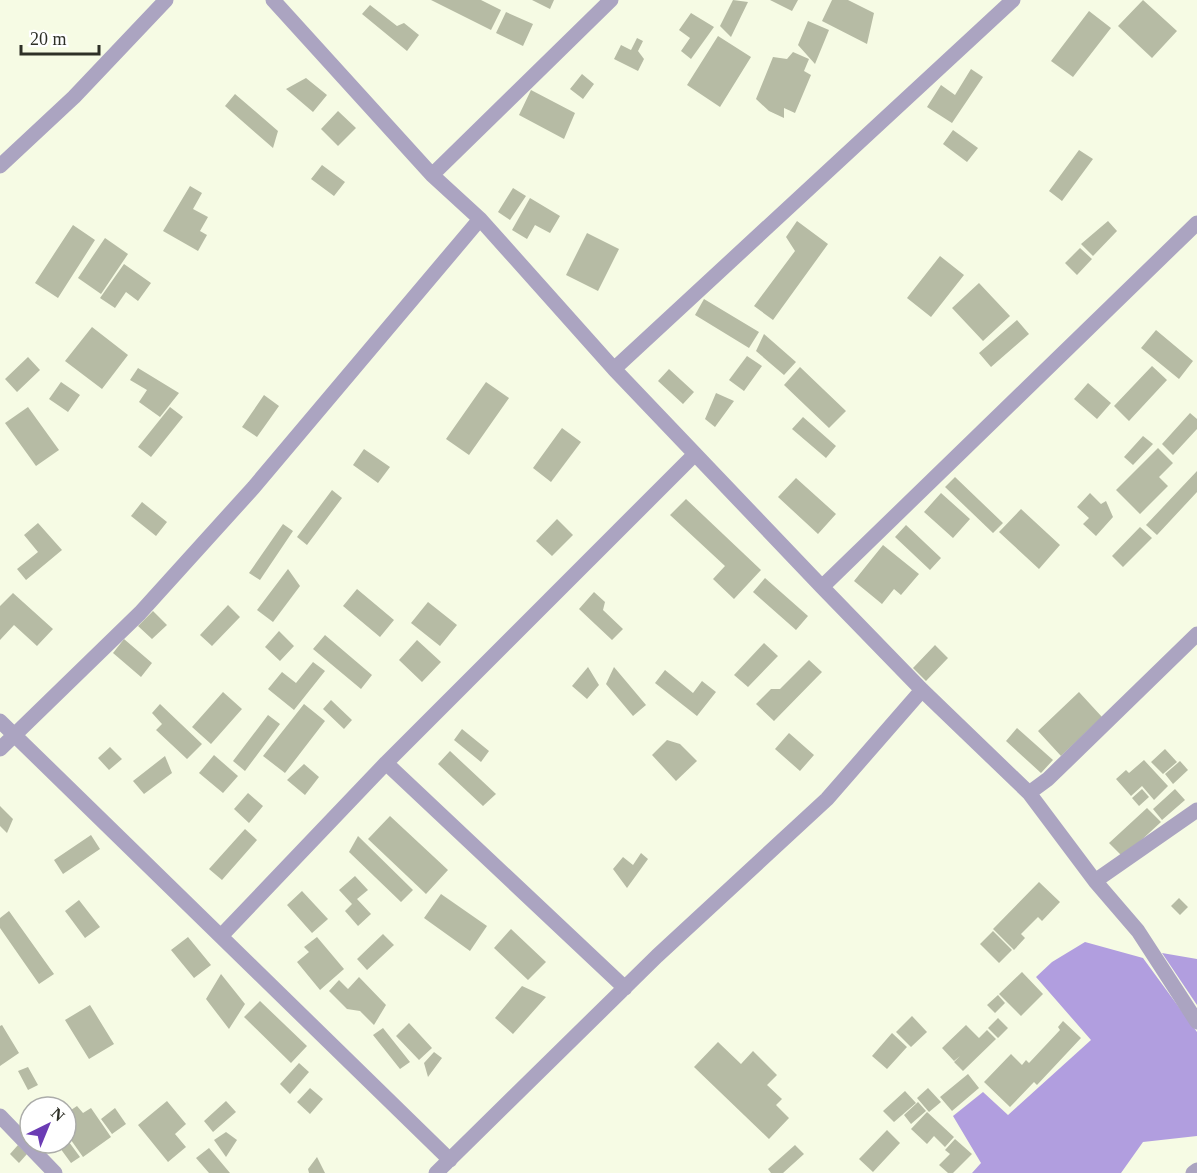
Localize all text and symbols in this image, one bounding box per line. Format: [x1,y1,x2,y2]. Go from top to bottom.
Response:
scale bar [21,18,99,56]
text: 20 m [30,29,67,49]
north arrow [18,1095,78,1155]
text: N [48,1104,68,1125]

